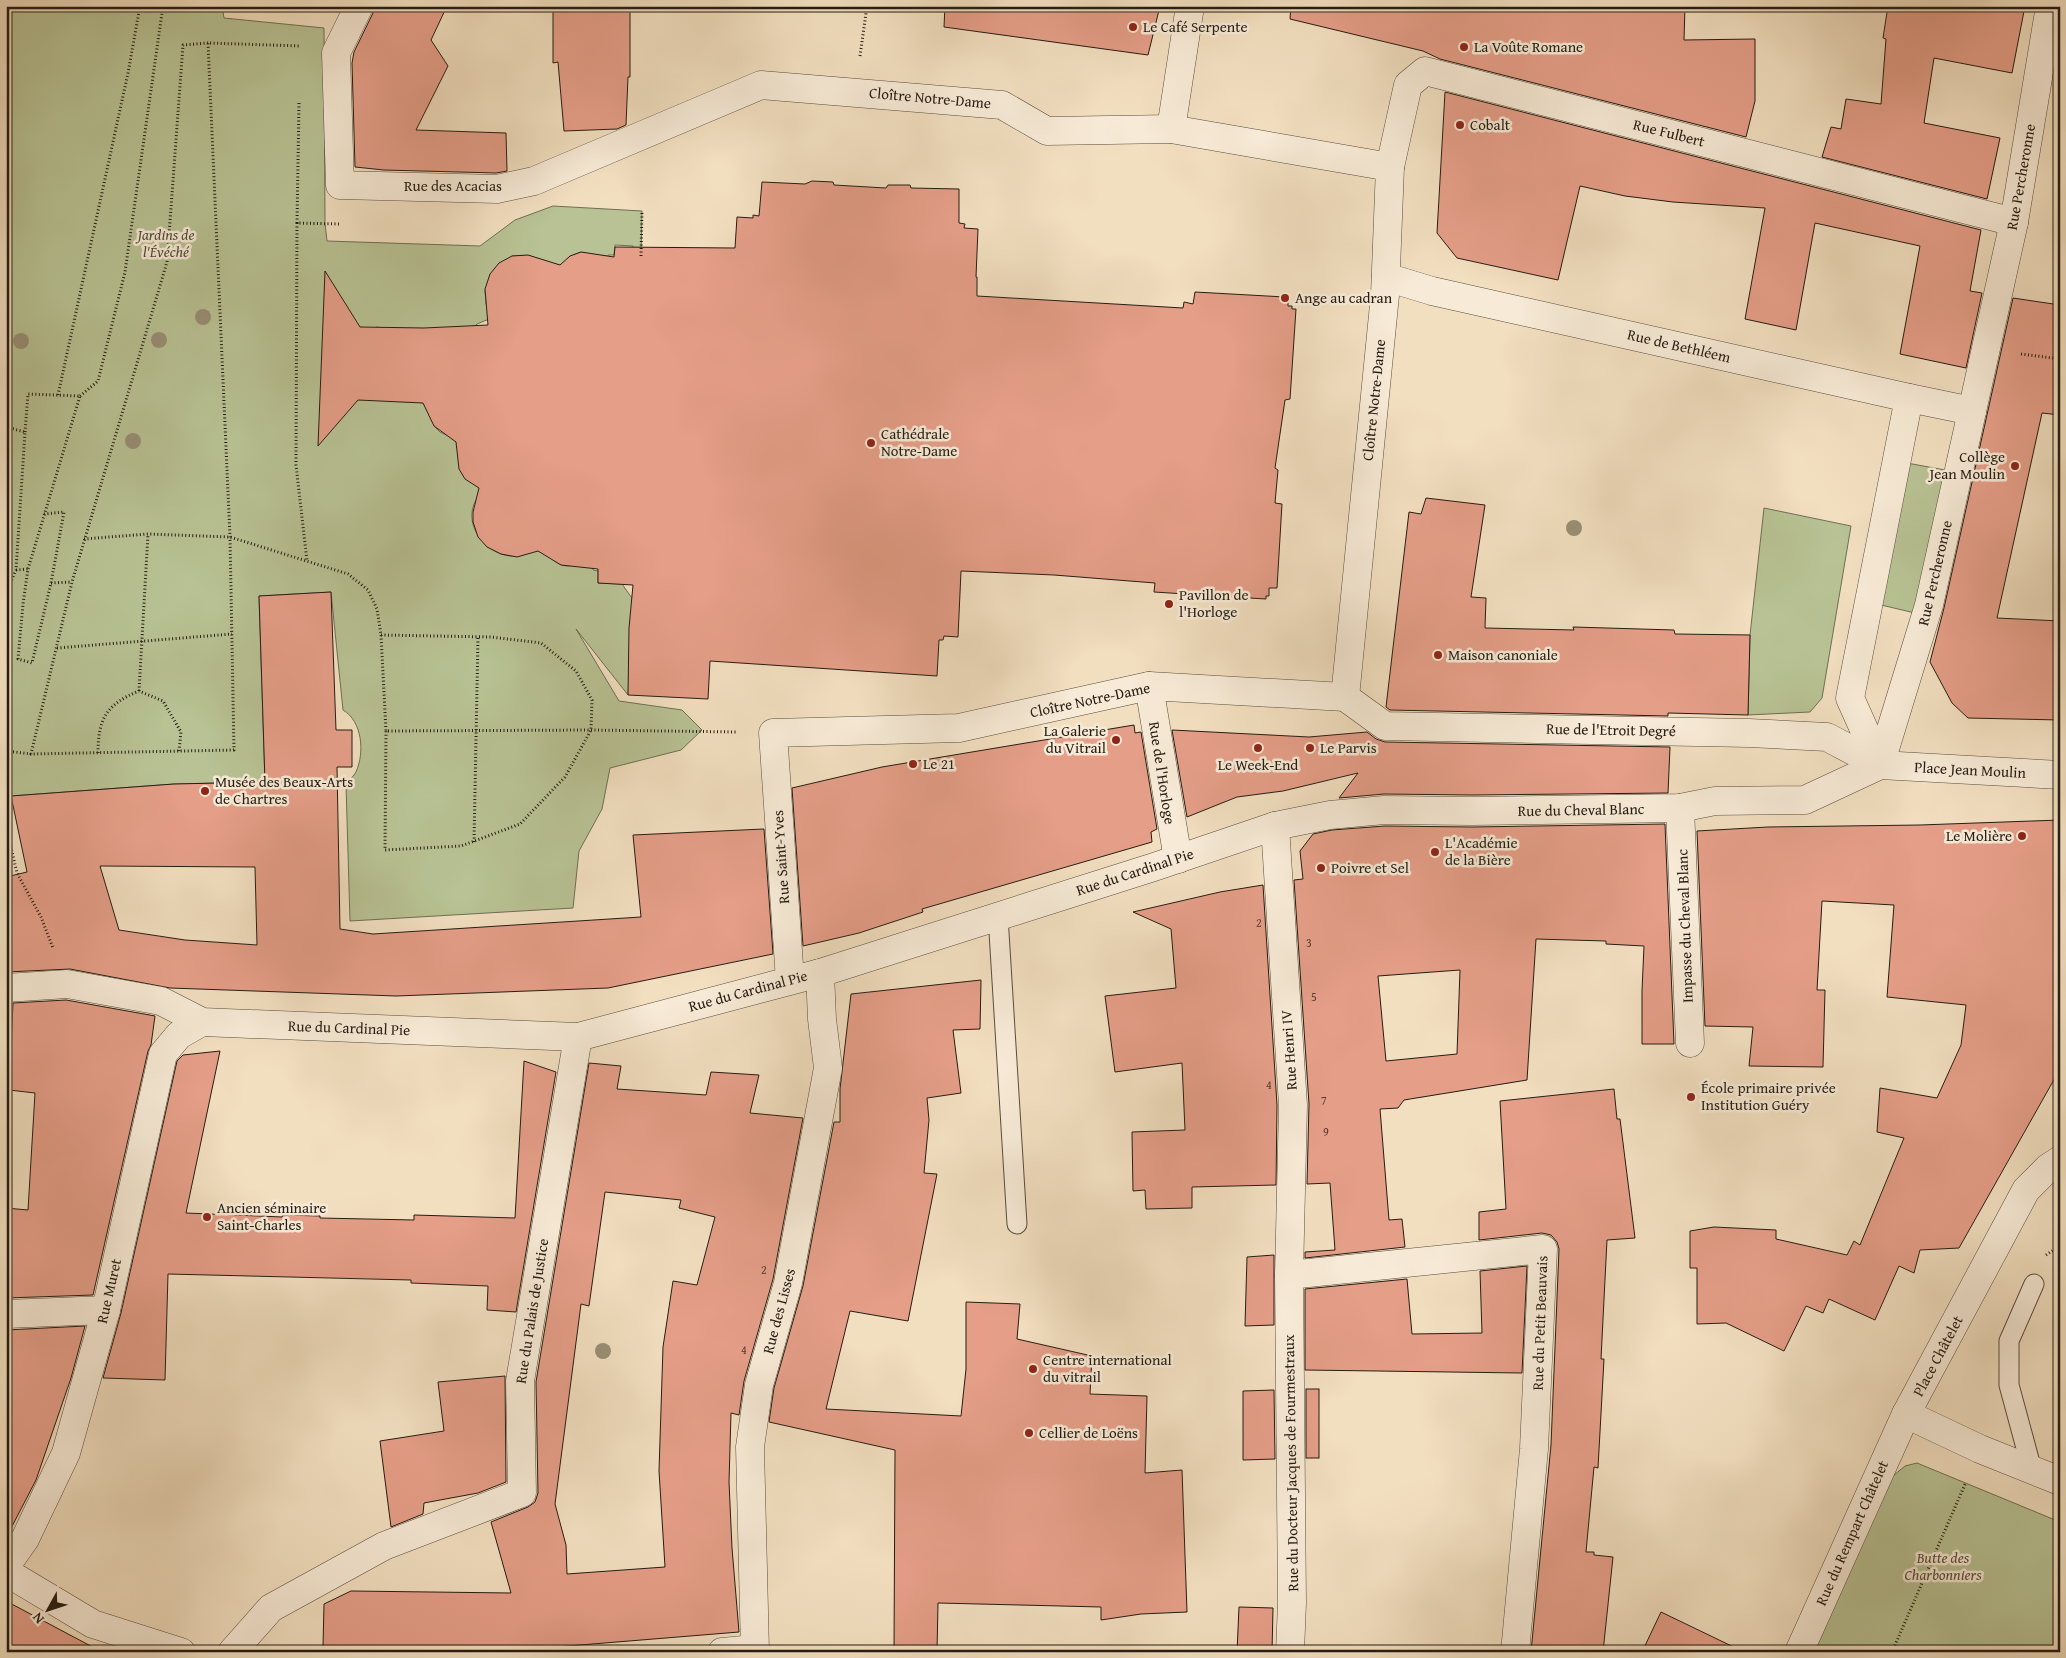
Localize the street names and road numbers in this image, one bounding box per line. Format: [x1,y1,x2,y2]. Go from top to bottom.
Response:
street label: Cloître Notre-Dame [868,82,992,113]
street label: Rue Fulbert [1631,113,1708,152]
street label: Rue Percheronne [2001,122,2040,232]
street label: Rue des Acacias [404,175,502,196]
street label: Rue de Bethléem [1625,323,1733,368]
street label: Cloître Notre-Dame [1357,338,1390,462]
street label: Rue Percheronne [1912,518,1957,628]
street label: Cloître Notre-Dame [1028,677,1152,722]
street label: Rue de l'Etroit Degré [1546,718,1676,741]
street label: Rue de l'Horloge [1144,720,1181,826]
street label: Place Jean Moulin [1914,756,2027,783]
street label: Rue du Cheval Blanc [1517,798,1645,821]
street label: Rue Saint-Yves [767,810,794,905]
street label: Rue du Cardinal Pie [1073,843,1196,900]
street label: Impasse du Cheval Blanc [1671,848,1698,1003]
street label: Rue du Cardinal Pie [686,965,810,1016]
street label: Rue Henri IV [1275,1009,1302,1091]
street label: Rue du Cardinal Pie [288,1015,411,1040]
street label: Rue du Palais de Justice [510,1237,553,1385]
street label: Rue du Petit Beauvais [1527,1255,1552,1391]
street label: Rue Muret [91,1256,126,1325]
street label: Rue des Lisses [757,1266,800,1356]
street label: Place Châtelet [1907,1311,1968,1400]
street label: Rue du Docteur Jacques de Fourmestraux [1278,1334,1303,1592]
street label: Rue du Rempart Châtelet [1810,1456,1893,1609]

